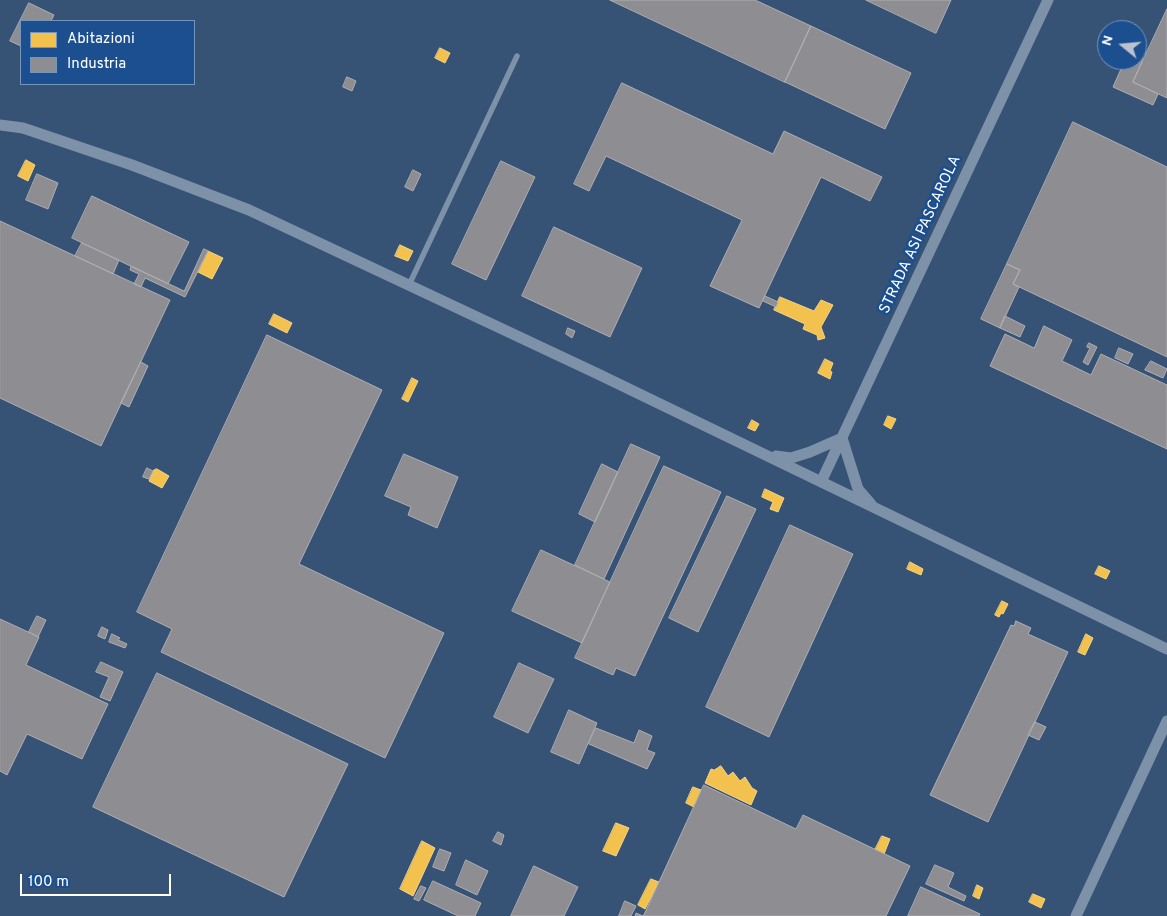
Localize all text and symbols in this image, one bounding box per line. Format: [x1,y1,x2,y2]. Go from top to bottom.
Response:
legend [20,20,195,85]
north arrow [1097,20,1147,70]
text: Abitazioni [67,30,135,49]
text: N [1099,33,1118,48]
text: Industria [67,55,126,74]
street label: STRADA ASI PASCAROLA [876,153,966,317]
scale bar [22,864,174,896]
text: 100 m [28,873,69,892]

